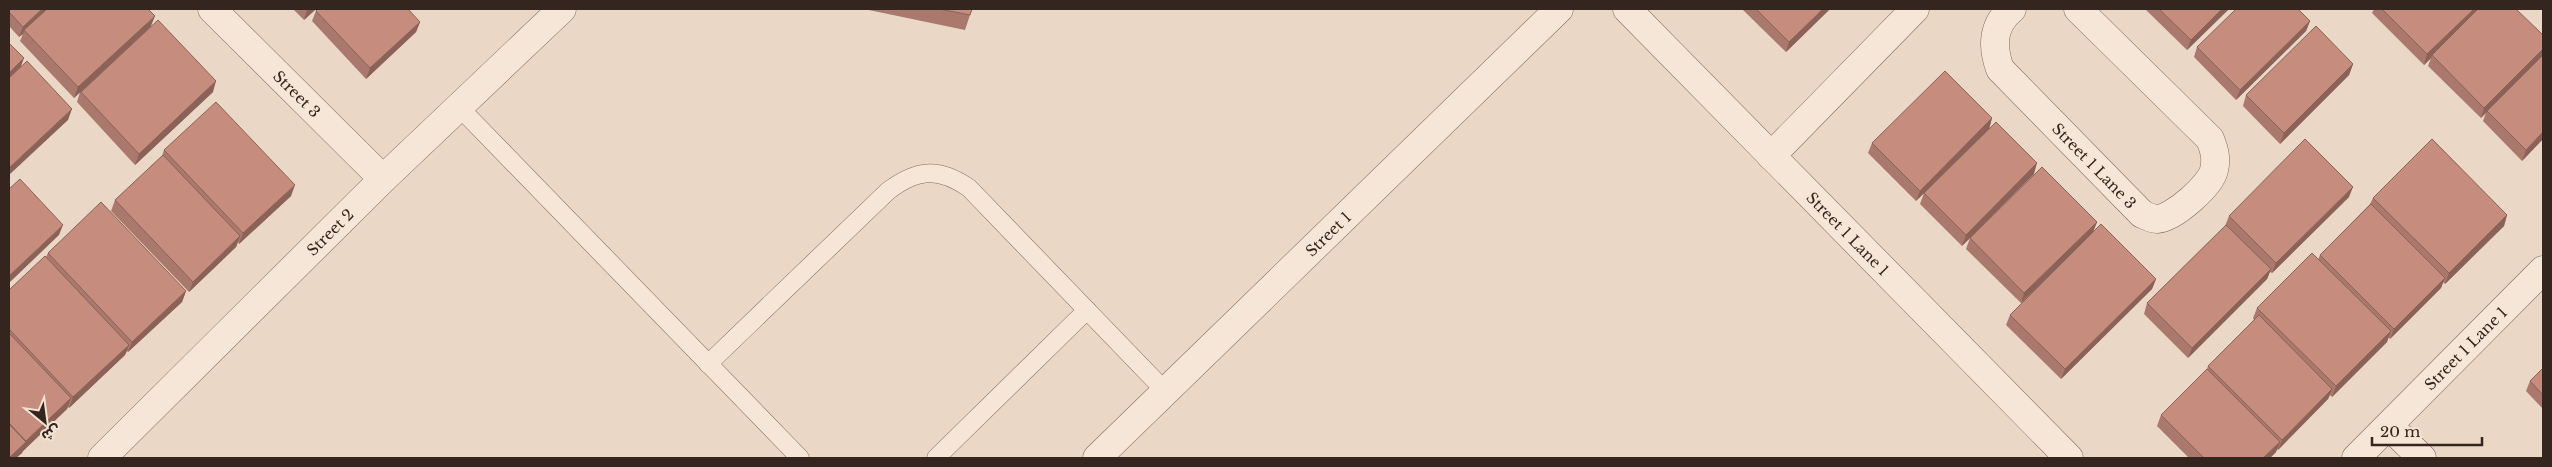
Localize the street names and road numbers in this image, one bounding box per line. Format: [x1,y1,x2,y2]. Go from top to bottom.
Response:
street label: Street 3 [270,66,325,121]
street label: Street 1 Lane 3 [2048,119,2141,212]
street label: Street 1 Lane 1 [1803,188,1893,279]
street label: Street 2 [302,204,357,259]
street label: Street 1 [1301,207,1355,260]
street label: Street 1 Lane 1 [2420,303,2511,394]

